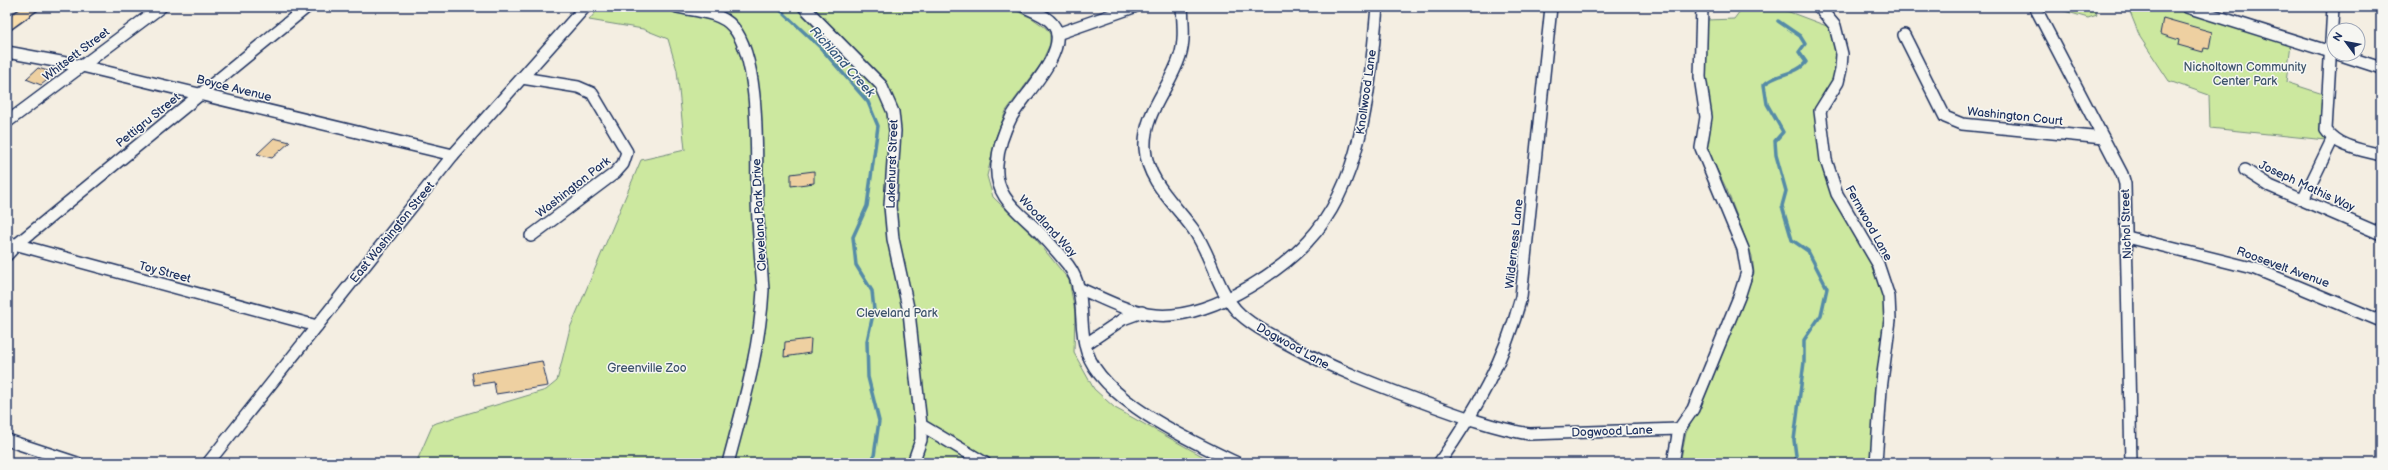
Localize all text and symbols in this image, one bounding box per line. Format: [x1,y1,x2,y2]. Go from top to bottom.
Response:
north arrow [2326,22,2366,62]
water label: Richland Creek [806,23,879,101]
street label: Whitsett Street [40,24,113,84]
text: N [2330,30,2346,44]
street label: Knollwood Lane [1353,49,1380,136]
park label: Nicholtown Community Center Park [2184,60,2307,89]
street label: Boyce Avenue [195,72,273,105]
street label: Pettigru Street [113,90,184,151]
street label: Washington Court [1966,104,2064,129]
street label: Lakehurst Street [883,119,902,209]
street label: Washington Park [533,154,614,221]
street label: Cleveland Park Drive [749,158,770,272]
street label: Joseph Mathis Way [2256,158,2358,216]
street label: East Washington Street [347,178,438,286]
street label: Fernwood Lane [1842,183,1895,264]
street label: Nichol Street [2118,188,2135,259]
street label: Woodland Way [1015,192,1080,261]
street label: Wilderness Lane [1502,198,1527,290]
street label: Roosevelt Avenue [2234,244,2331,291]
street label: Toy Street [137,258,193,287]
park label: Cleveland Park [856,306,938,321]
street label: Dogwood Lane [1254,320,1332,373]
park label: Greenville Zoo [607,361,687,376]
street label: Dogwood Lane [1571,423,1653,440]

